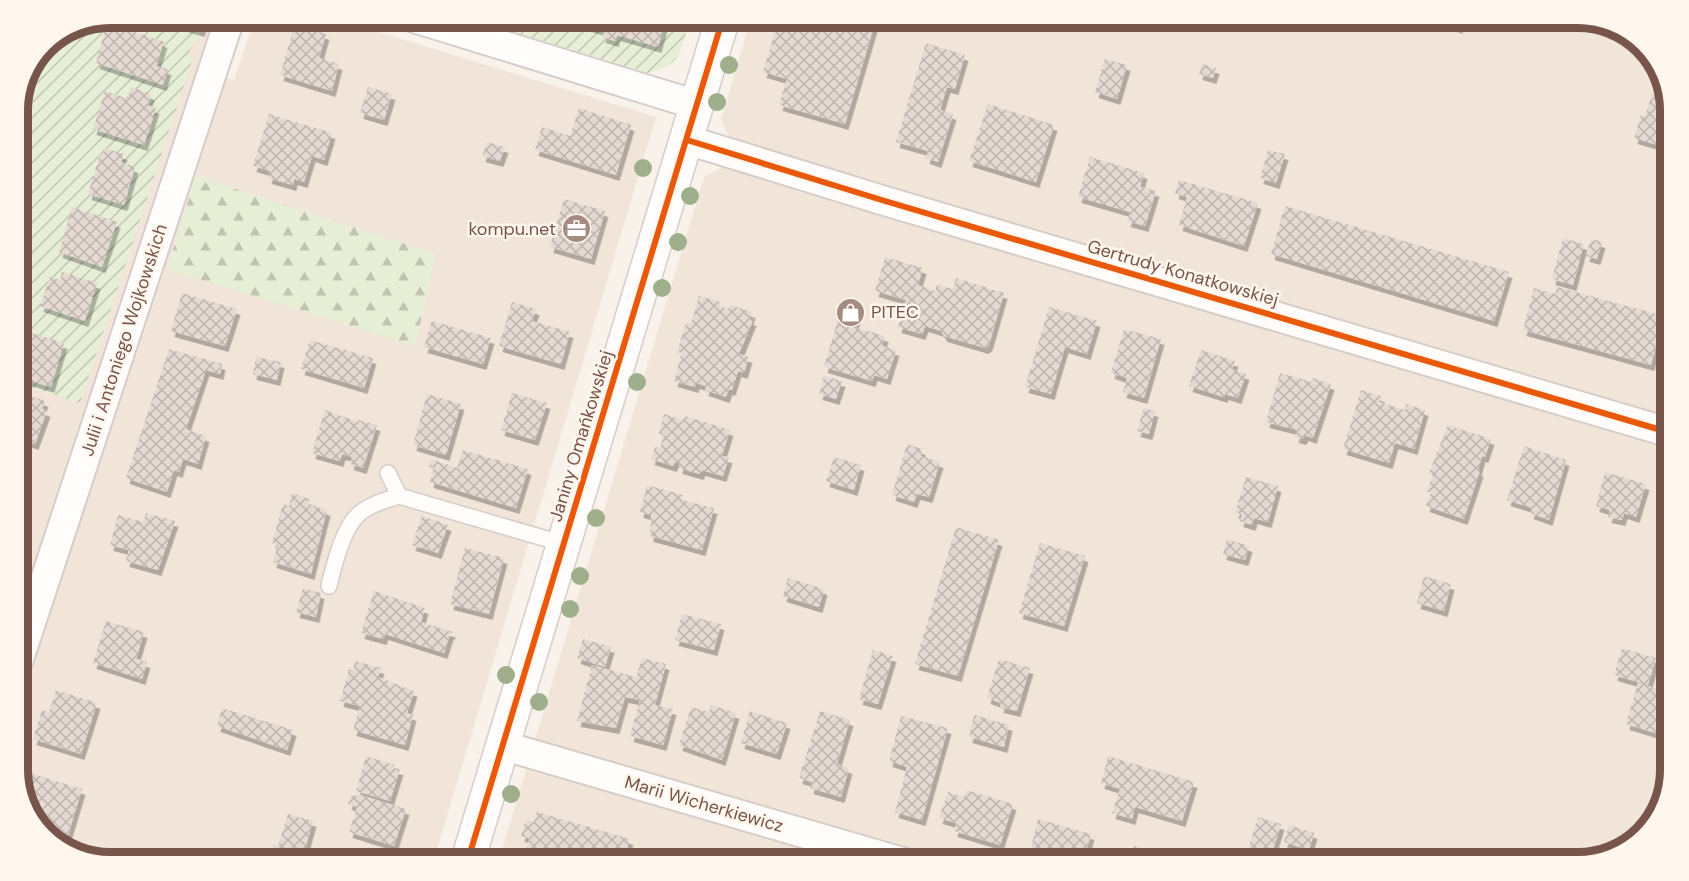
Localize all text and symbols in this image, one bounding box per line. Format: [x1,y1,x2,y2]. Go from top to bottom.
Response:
office icon: kompu.net [561,213,593,245]
place label: kompu.net [468,217,556,241]
street label: Julii i Antoniego Wojkowskich [75,221,173,459]
street label: Gertrudy Konatkowskiej [1085,234,1281,312]
shop icon: PITEC [834,296,866,328]
place label: PITEC [871,300,919,324]
street label: Janiny Omańkowskiej [544,347,618,525]
street label: Marii Wicherkiewicz [622,770,786,838]

